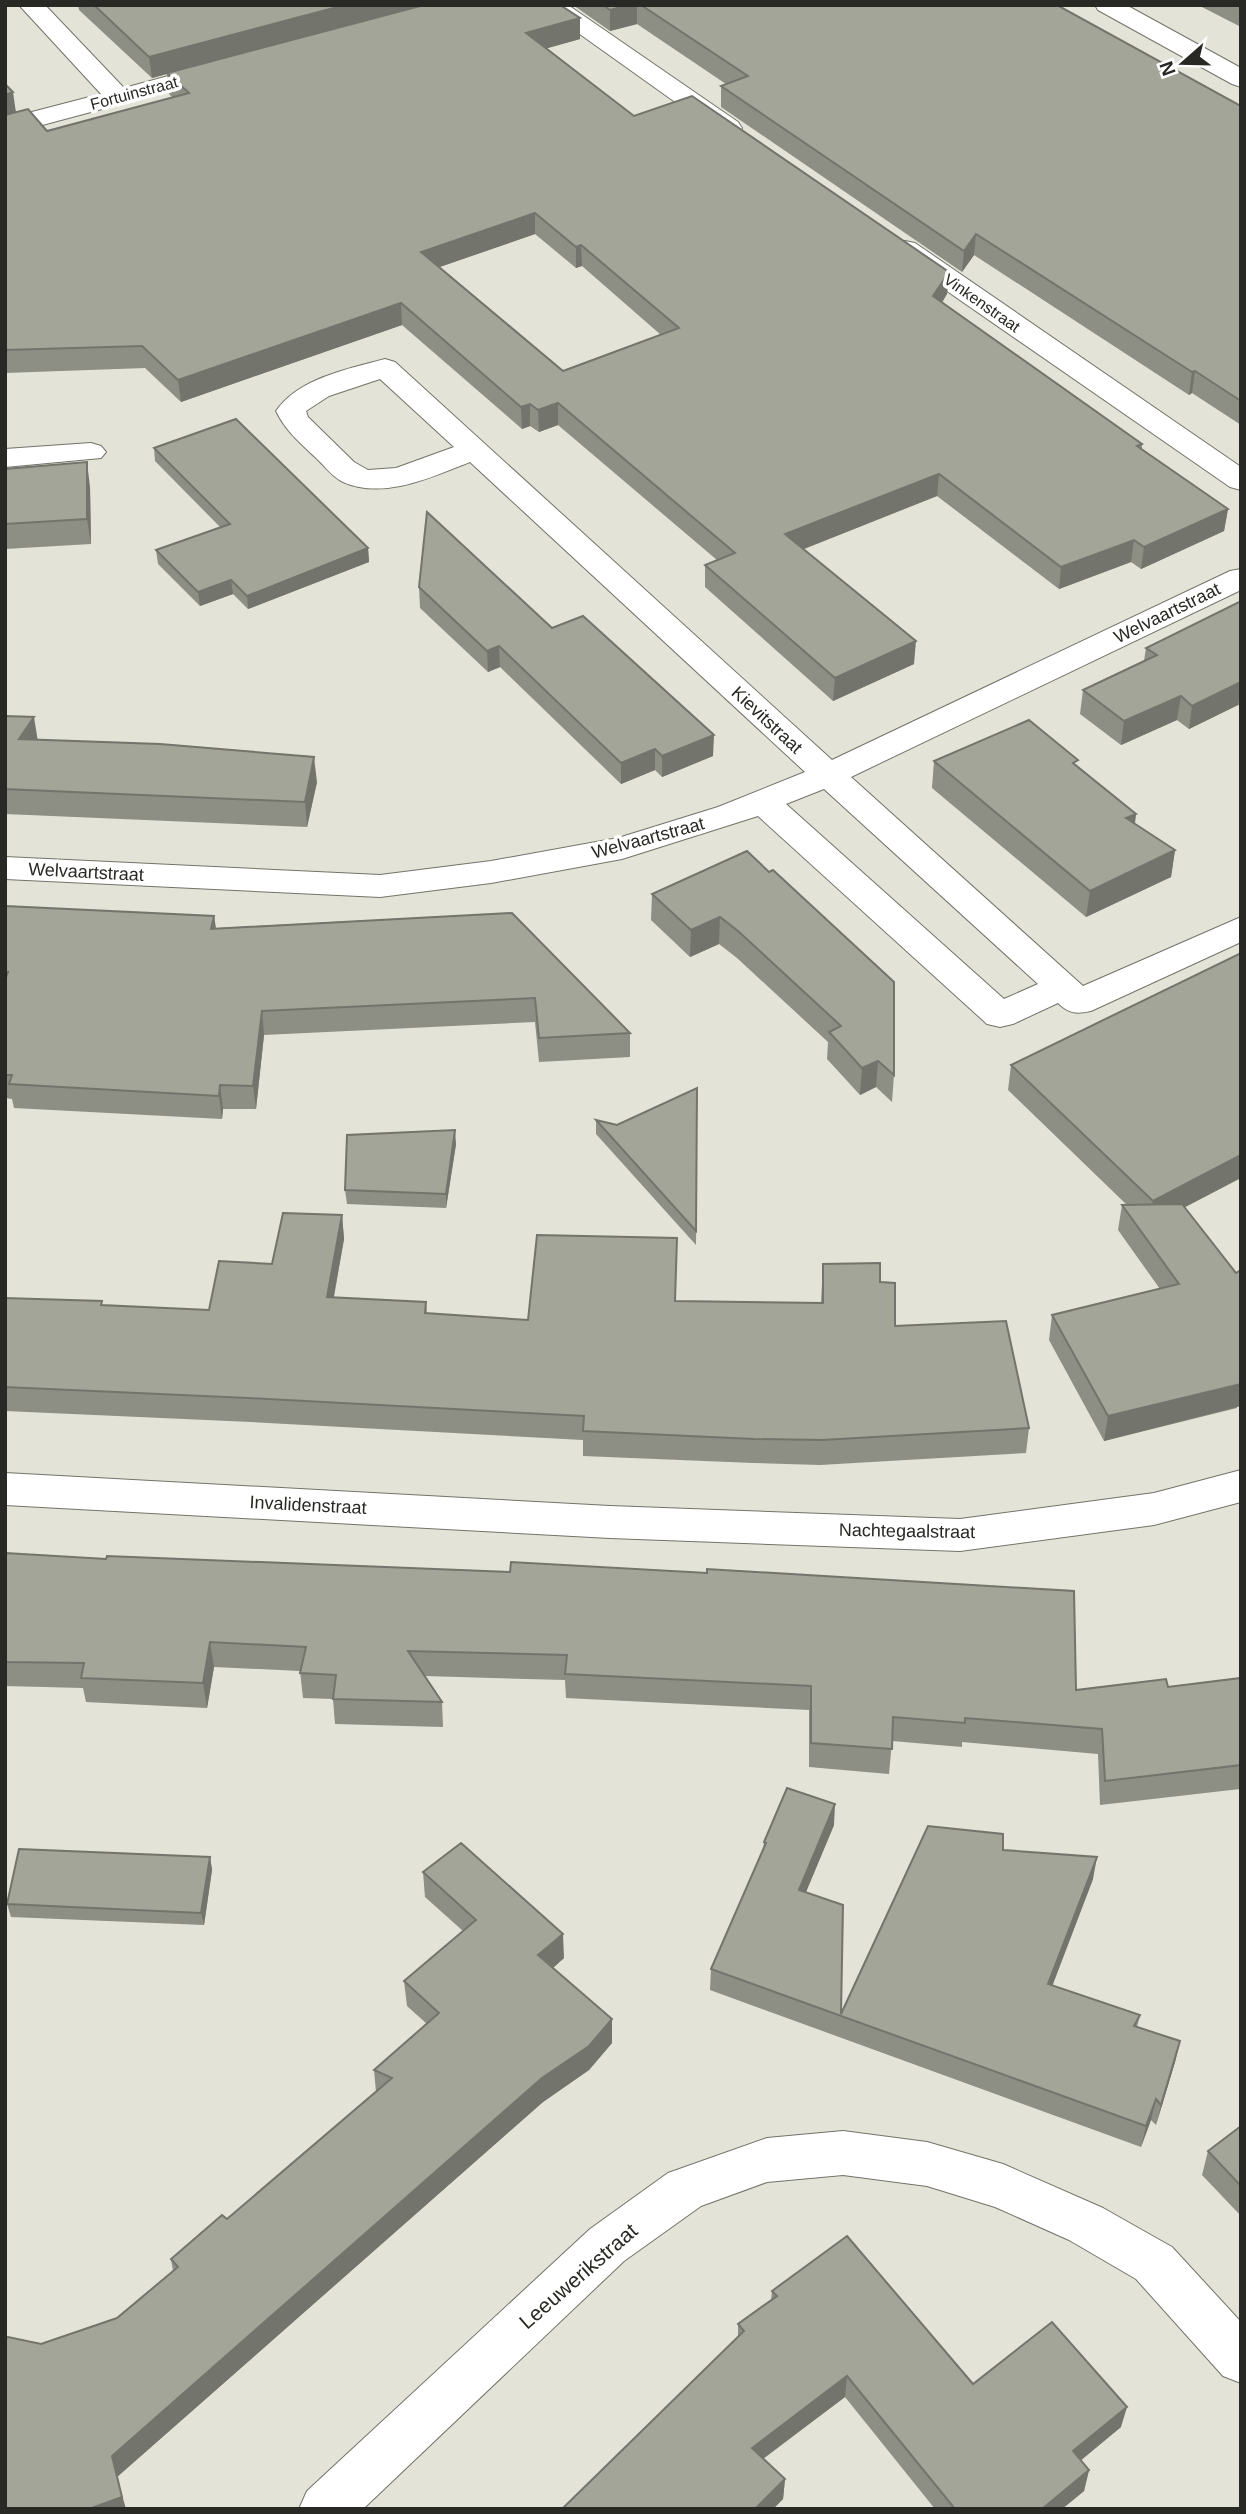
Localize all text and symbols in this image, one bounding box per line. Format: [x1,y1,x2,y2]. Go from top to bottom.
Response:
north arrow [1148,28,1218,98]
text: N [1155,59,1180,79]
street label: Fortuinstraat [88,73,180,113]
street label: Vinkenstraat [941,271,1024,336]
street label: Welvaartstraat [1111,579,1223,647]
street label: Kievitstraat [728,682,806,758]
street label: Welvaartstraat [590,813,706,863]
street label: Welvaartstraat [28,859,144,885]
street label: Invalidenstraat [249,1492,367,1518]
street label: Nachtegaalstraat [839,1520,975,1542]
street label: Leeuwerikstraat [515,2219,642,2333]

